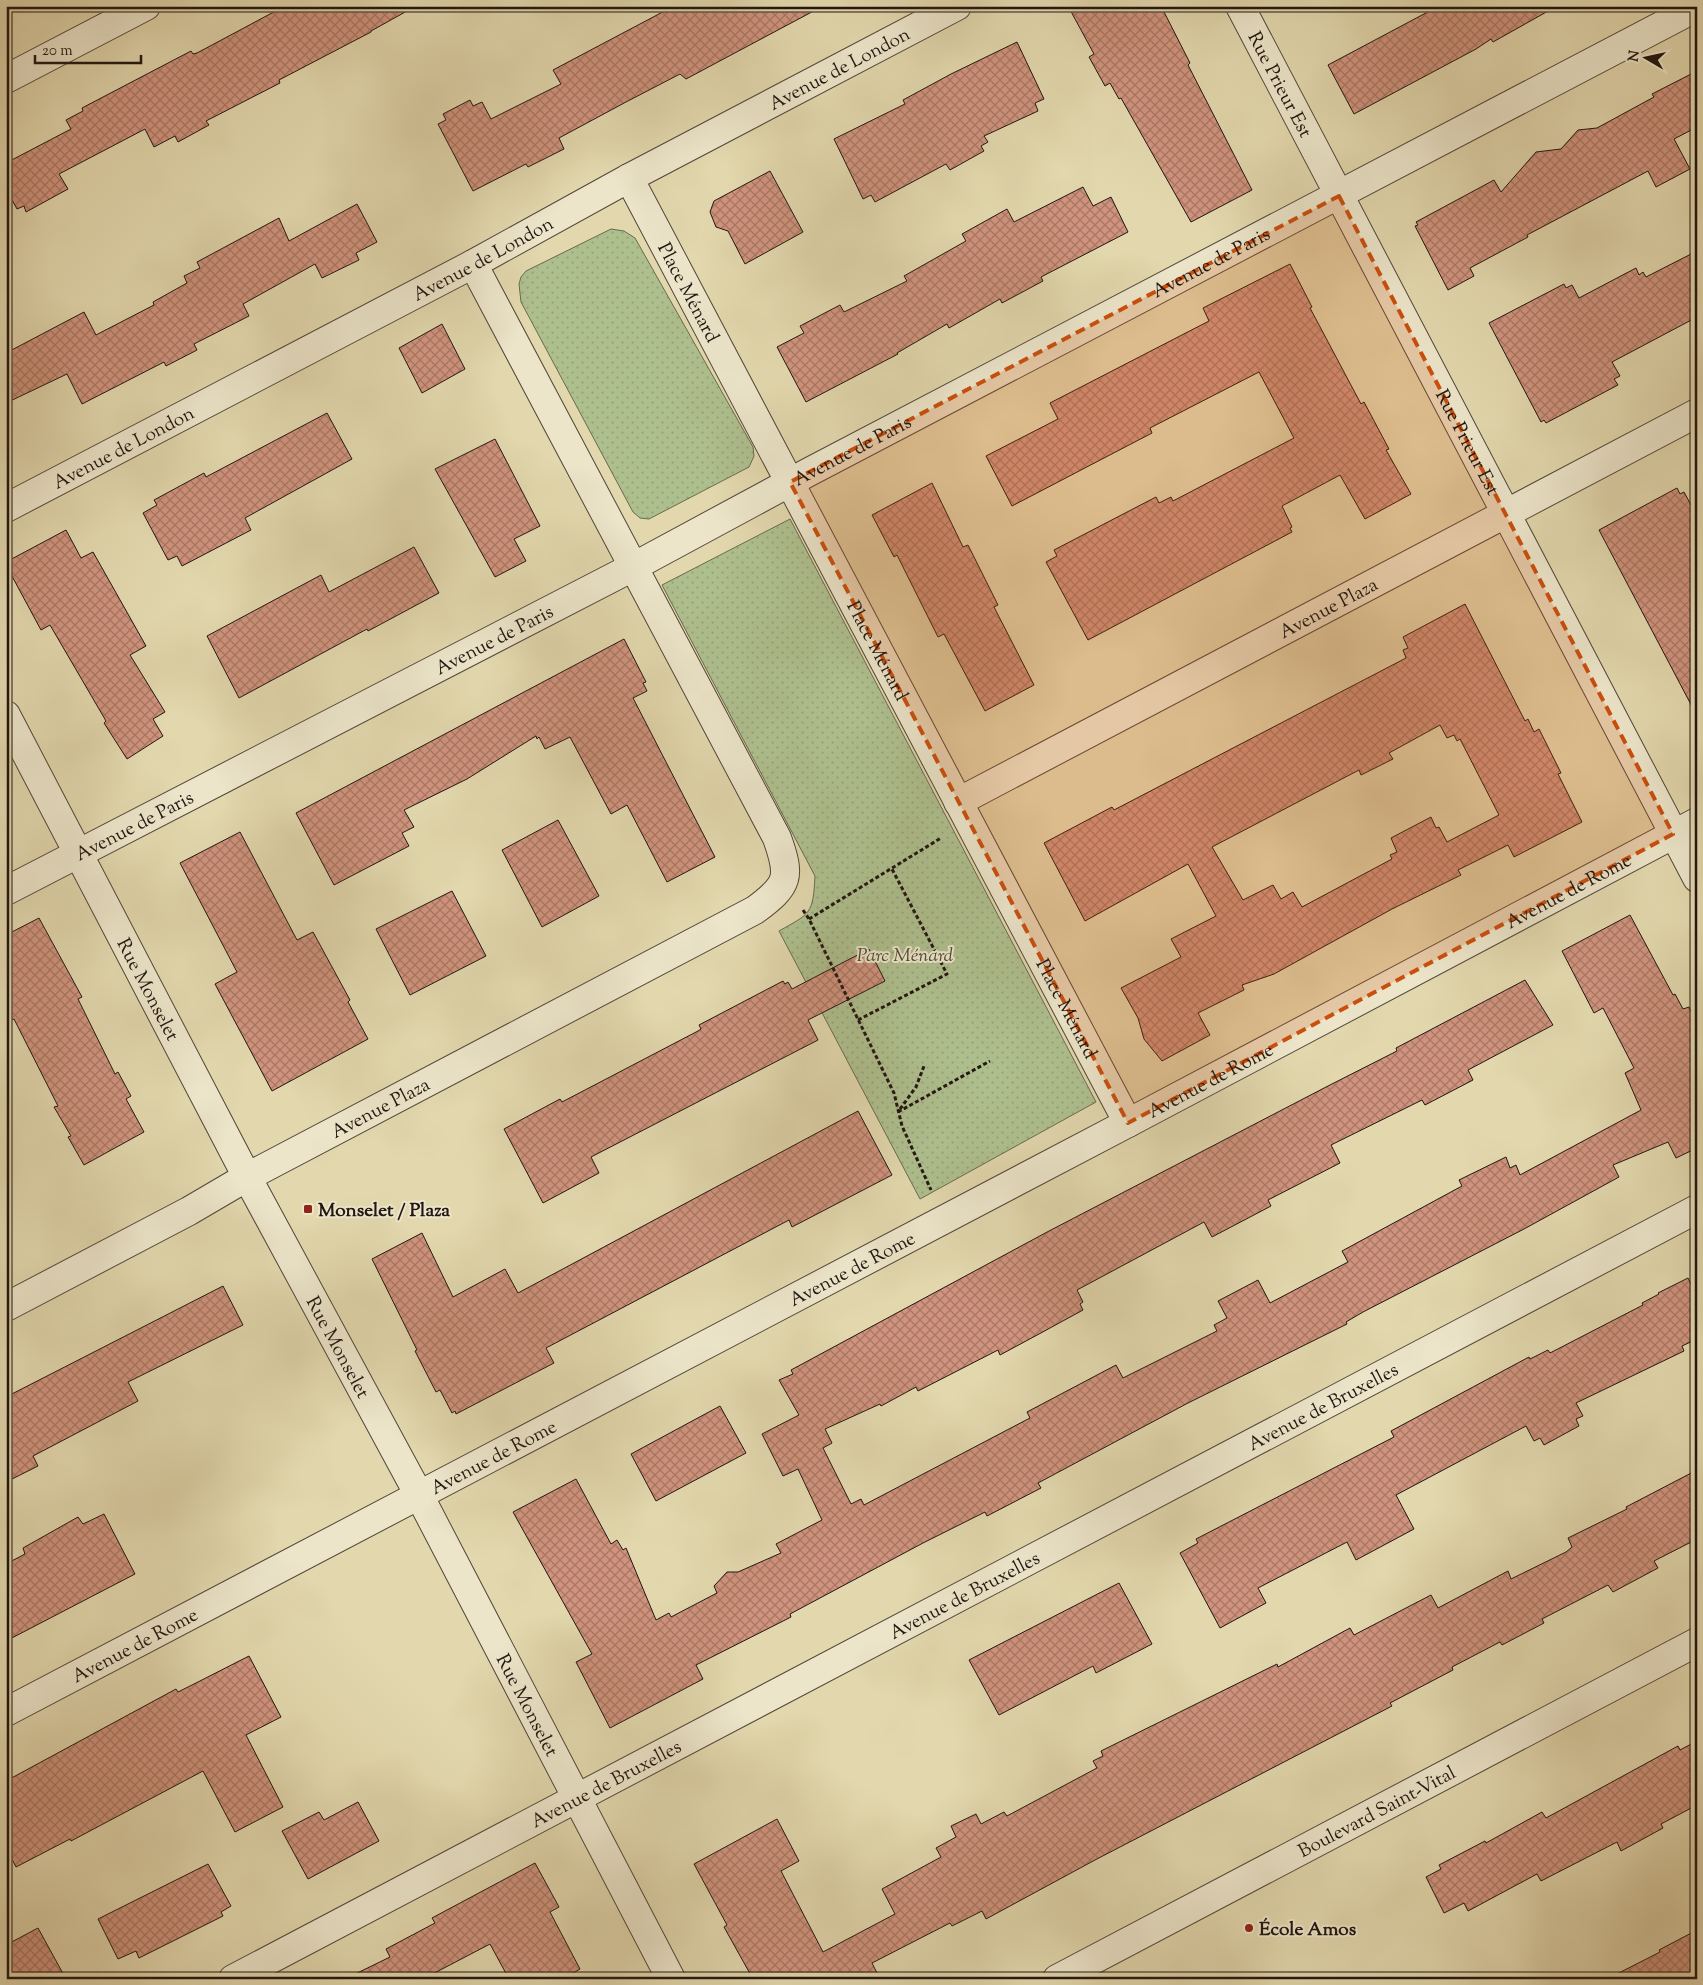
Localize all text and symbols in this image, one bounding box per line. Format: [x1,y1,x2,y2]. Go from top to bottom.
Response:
street label: Avenue de London [765,22,915,118]
street label: Rue Prieur Est [1240,27,1318,143]
scale bar [35,32,141,64]
north arrow [1620,32,1670,82]
text: 20 m [42,41,73,62]
text: N [1624,49,1646,63]
street label: Avenue de London [409,211,559,309]
street label: Avenue de Paris [1148,222,1276,306]
street label: Place Ménard [649,238,725,348]
street label: Rue Prieur Est [1427,385,1505,501]
street label: Avenue de London [49,401,200,497]
street label: Avenue de Paris [789,410,917,494]
street label: Avenue Plaza [1275,572,1383,647]
street label: Place Ménard [839,597,914,706]
street label: Avenue de Paris [431,599,559,683]
street label: Avenue de Paris [71,785,199,869]
street label: Avenue de Rome [1501,848,1637,937]
street label: Rue Monselet [109,934,185,1047]
park label: Parc Ménard [857,943,954,970]
street label: Place Ménard [1028,955,1103,1065]
street label: Avenue de Rome [1143,1037,1279,1126]
street label: Avenue Plaza [327,1072,435,1147]
place label: Monselet / Plaza [318,1198,450,1225]
marker: Monselet / Plaza [302,1203,314,1215]
street label: Avenue de Rome [785,1226,921,1315]
street label: Rue Monselet [298,1292,375,1404]
street label: Avenue de Bruxelles [1244,1357,1404,1459]
street label: Avenue de Rome [426,1414,562,1503]
street label: Avenue de Bruxelles [885,1546,1045,1648]
street label: Avenue de Rome [68,1603,203,1691]
street label: Rue Monselet [488,1650,564,1762]
street label: Avenue de Bruxelles [527,1734,687,1836]
street label: Boulevard Saint-Vital [1294,1760,1461,1866]
place label: École Amos [1259,1917,1357,1944]
marker: École Amos [1243,1922,1255,1934]

